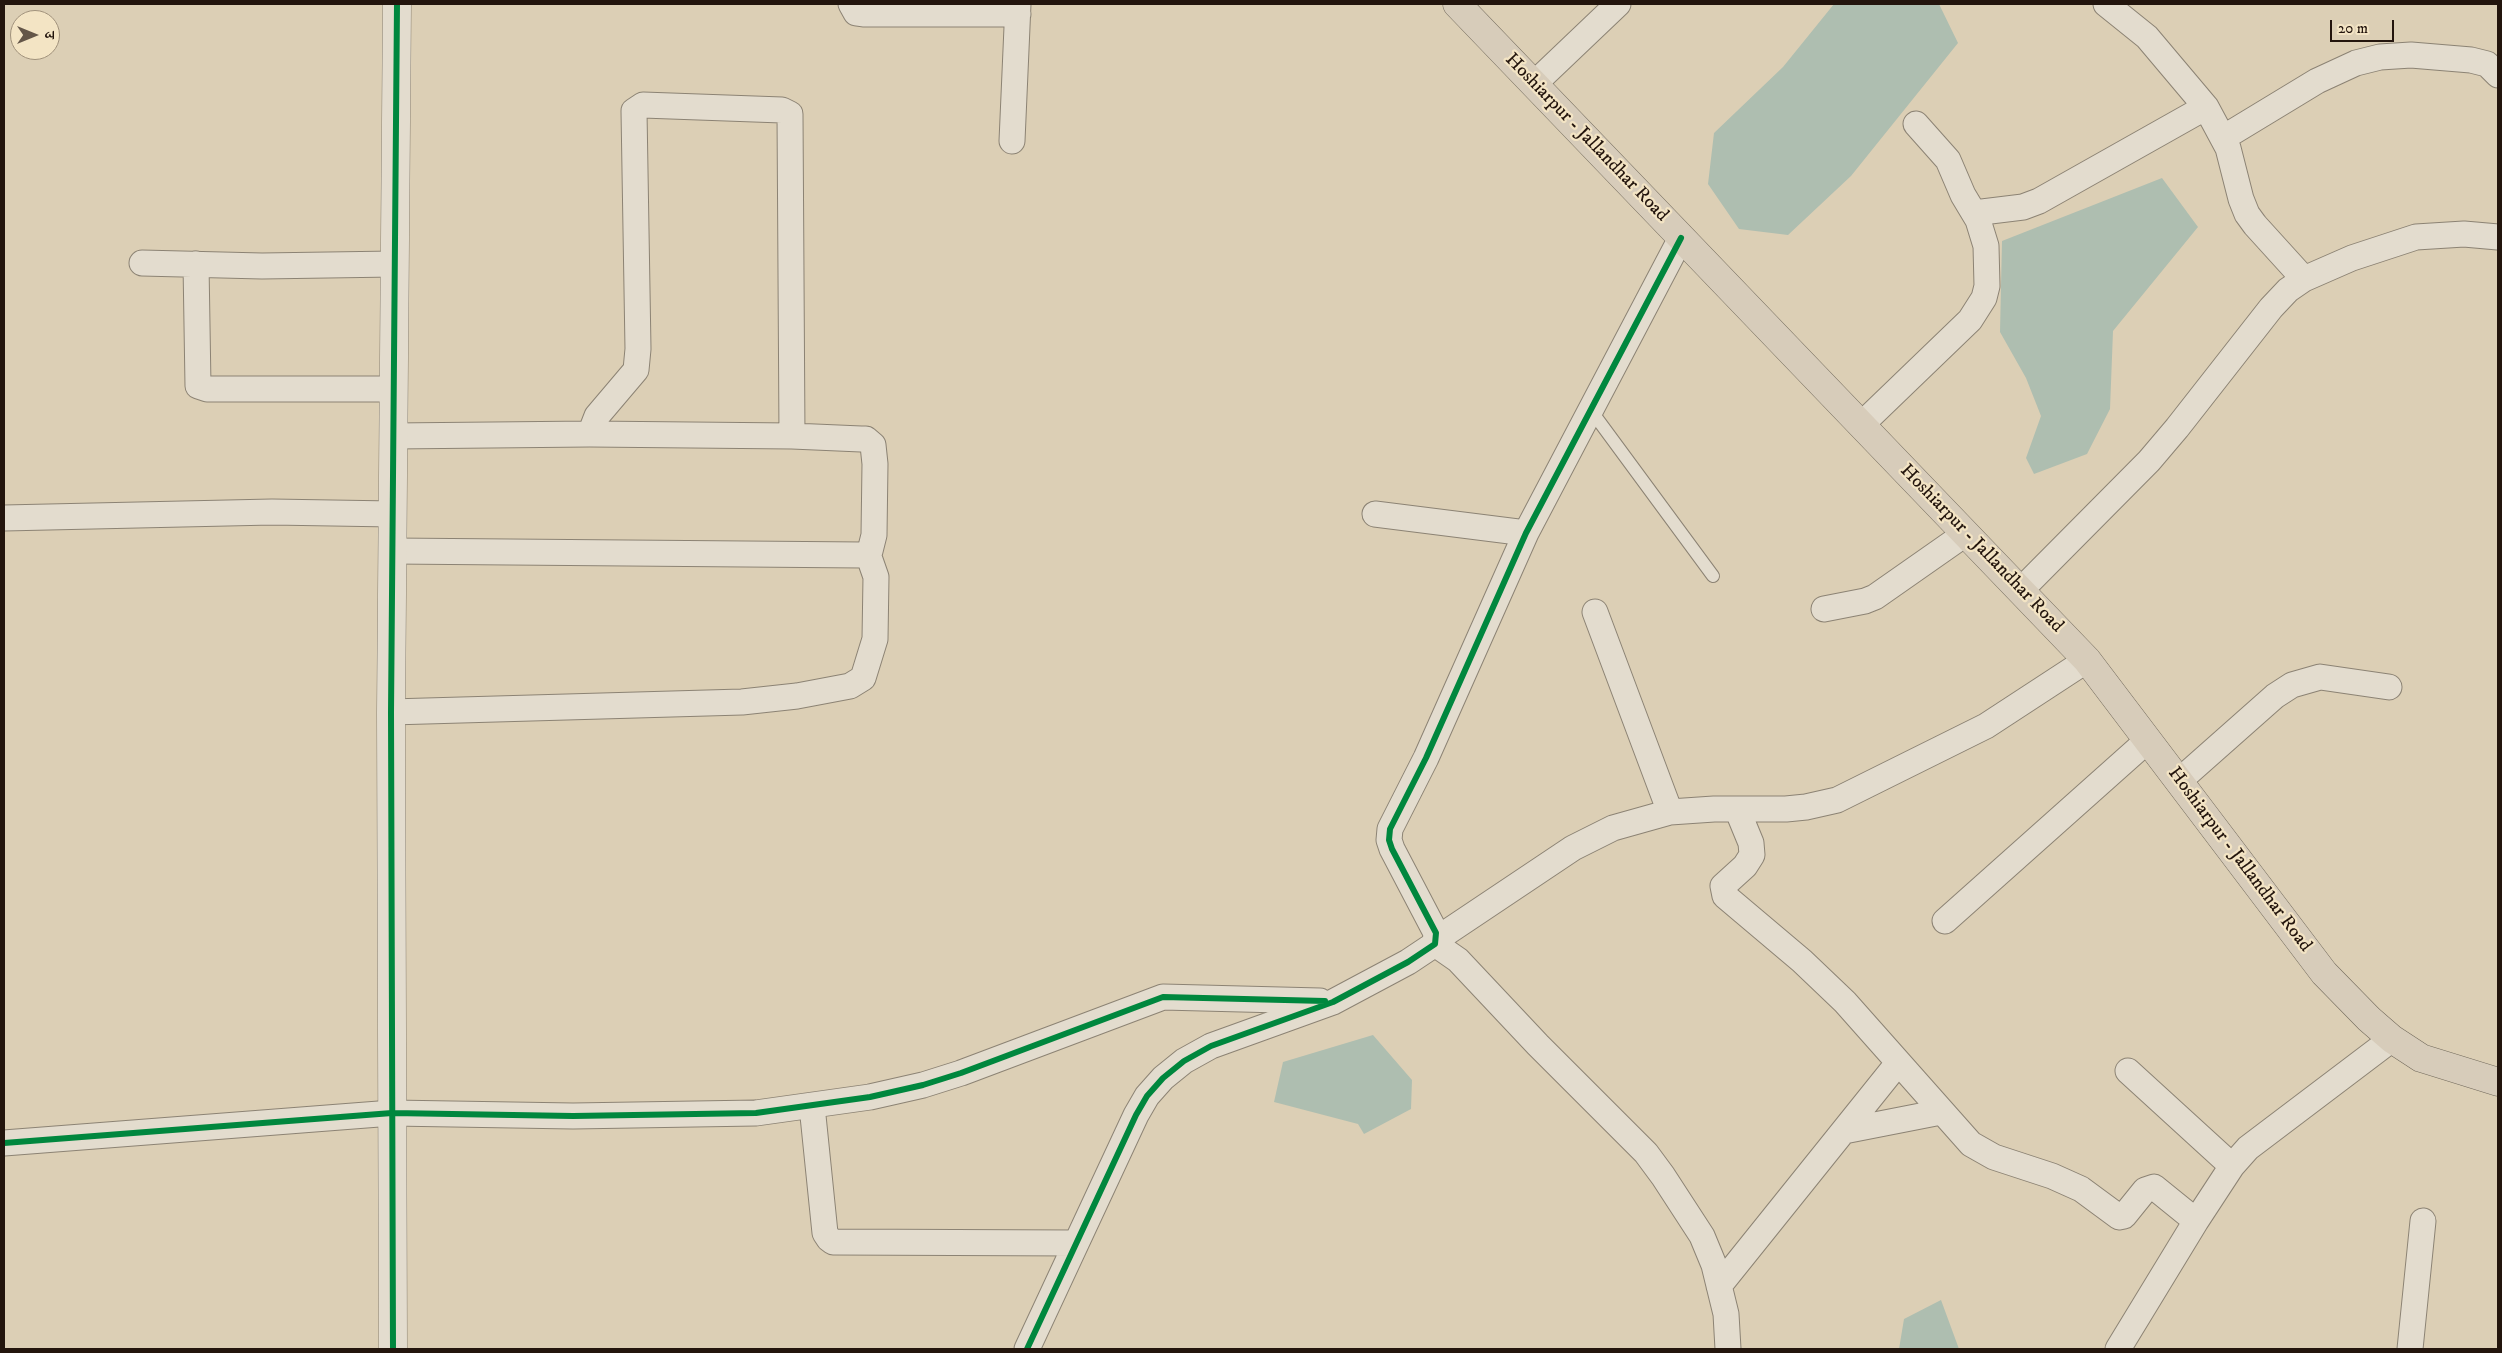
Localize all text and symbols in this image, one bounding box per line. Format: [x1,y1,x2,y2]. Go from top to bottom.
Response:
north arrow [10,10,60,60]
scale bar [2332,10,2396,42]
text: 20 m [2338,19,2368,38]
text: उ [40,31,58,39]
street label: Hoshiarpur - Jallandhar Road [1499,49,1673,227]
street label: Hoshiarpur - Jallandhar Road [1894,460,2068,638]
street label: Hoshiarpur - Jallandhar Road [2162,763,2316,957]

